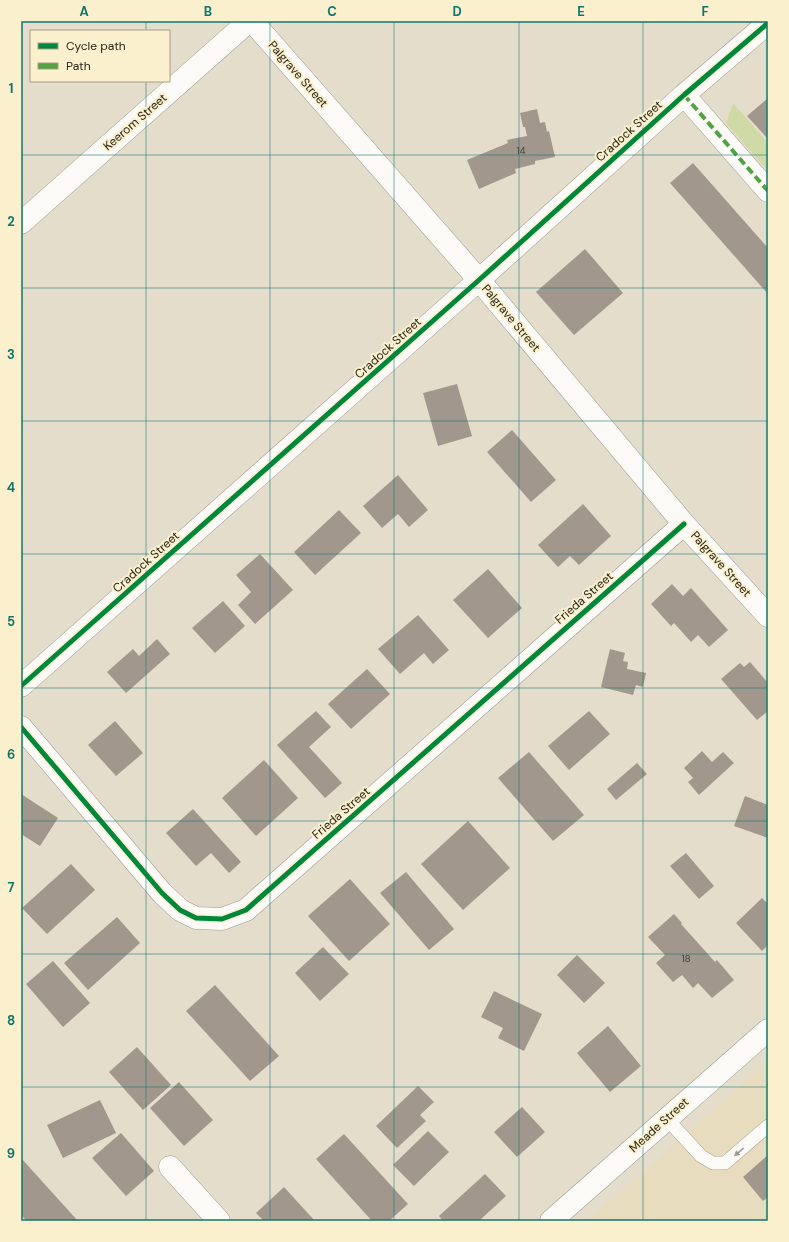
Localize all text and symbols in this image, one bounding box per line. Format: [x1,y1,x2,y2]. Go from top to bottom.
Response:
text: A [79,3,89,20]
text: B [204,3,212,20]
text: C [327,3,337,20]
text: D [452,3,462,20]
text: E [577,3,585,20]
text: F [701,3,709,20]
legend [30,30,170,82]
street label: Palgrave Street [265,37,332,111]
text: Cycle path [66,38,126,54]
text: Path [66,58,91,74]
text: 1 [9,80,13,97]
street label: Keerom Street [100,90,170,154]
street label: Cradock Street [592,97,666,165]
house number: 14 [516,144,526,157]
text: 2 [7,213,15,230]
street label: Palgrave Street [478,281,544,355]
street label: Cradock Street [351,314,425,382]
text: 3 [7,346,15,363]
text: 4 [7,479,15,496]
street label: Cradock Street [109,528,183,596]
street label: Palgrave Street [687,528,755,601]
street label: Frieda Street [552,568,617,628]
text: 5 [7,613,15,630]
text: 6 [7,746,15,763]
street label: Frieda Street [309,783,374,843]
text: 7 [8,879,15,896]
house number: 18 [681,952,691,965]
text: 8 [7,1012,15,1029]
street label: Meade Street [626,1094,692,1156]
text: 9 [7,1145,15,1162]
one-way arrow [733,1148,744,1157]

